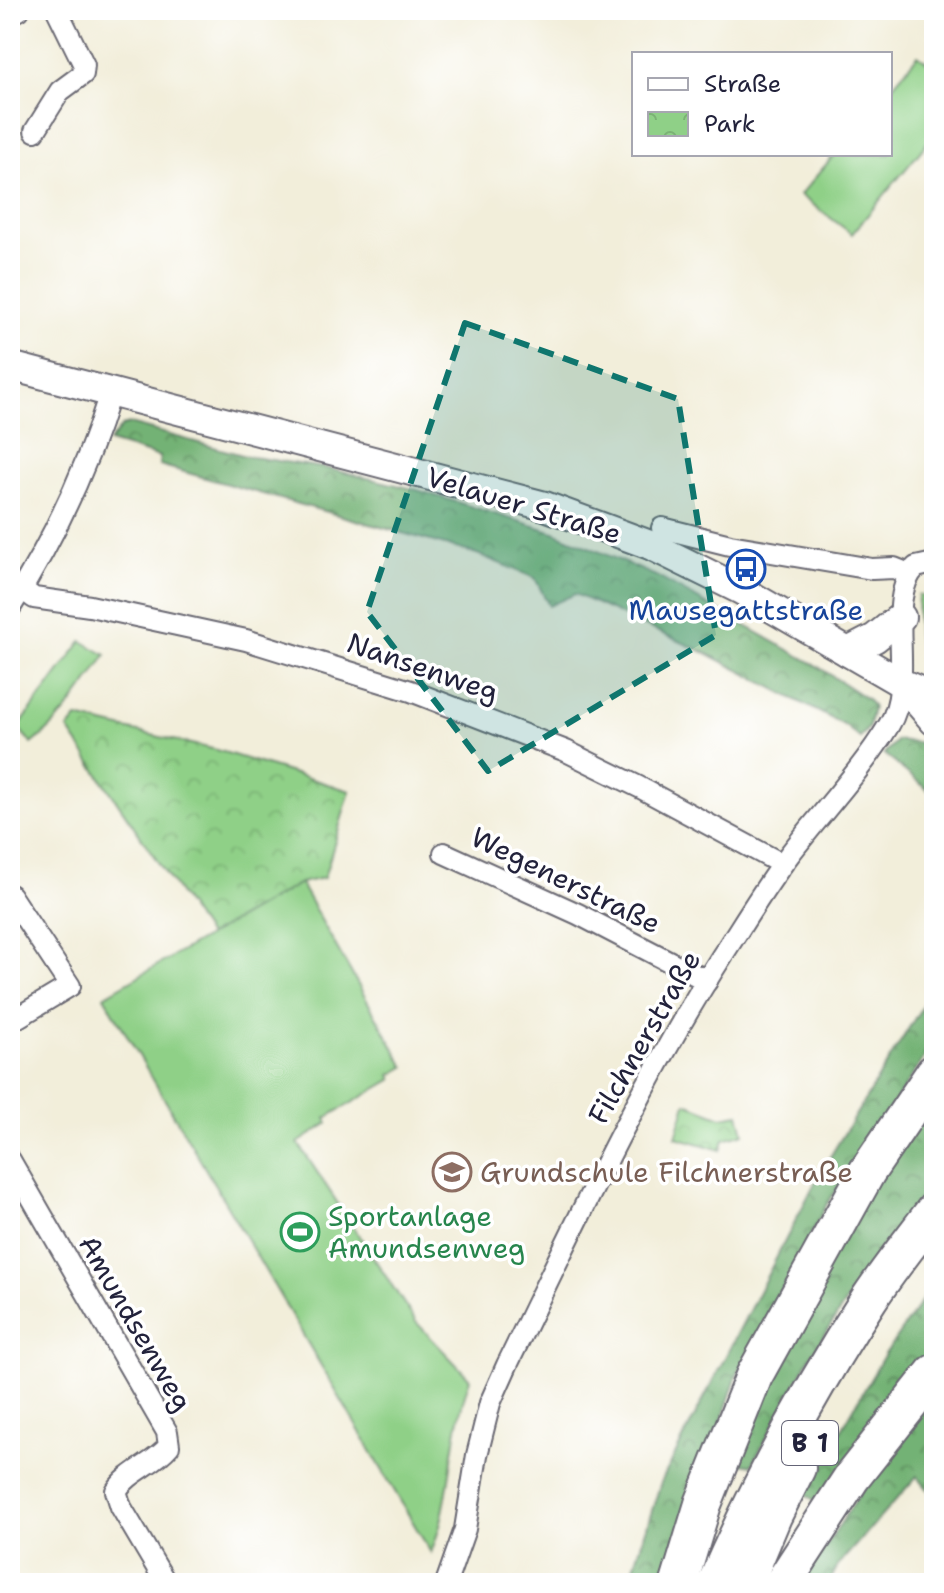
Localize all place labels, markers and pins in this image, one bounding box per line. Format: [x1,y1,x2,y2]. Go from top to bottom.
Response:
bus stop icon: Mausegattstraße [725,548,767,590]
place label: Mausegattstraße [629,591,863,629]
school or university icon: Grundschule Filchnerstraße [431,1151,473,1193]
place label: Grundschule Filchnerstraße [480,1153,853,1191]
place label: Sportanlage Amundsenweg [328,1197,525,1267]
sports icon: Sportanlage Amundsenweg [279,1211,321,1253]

